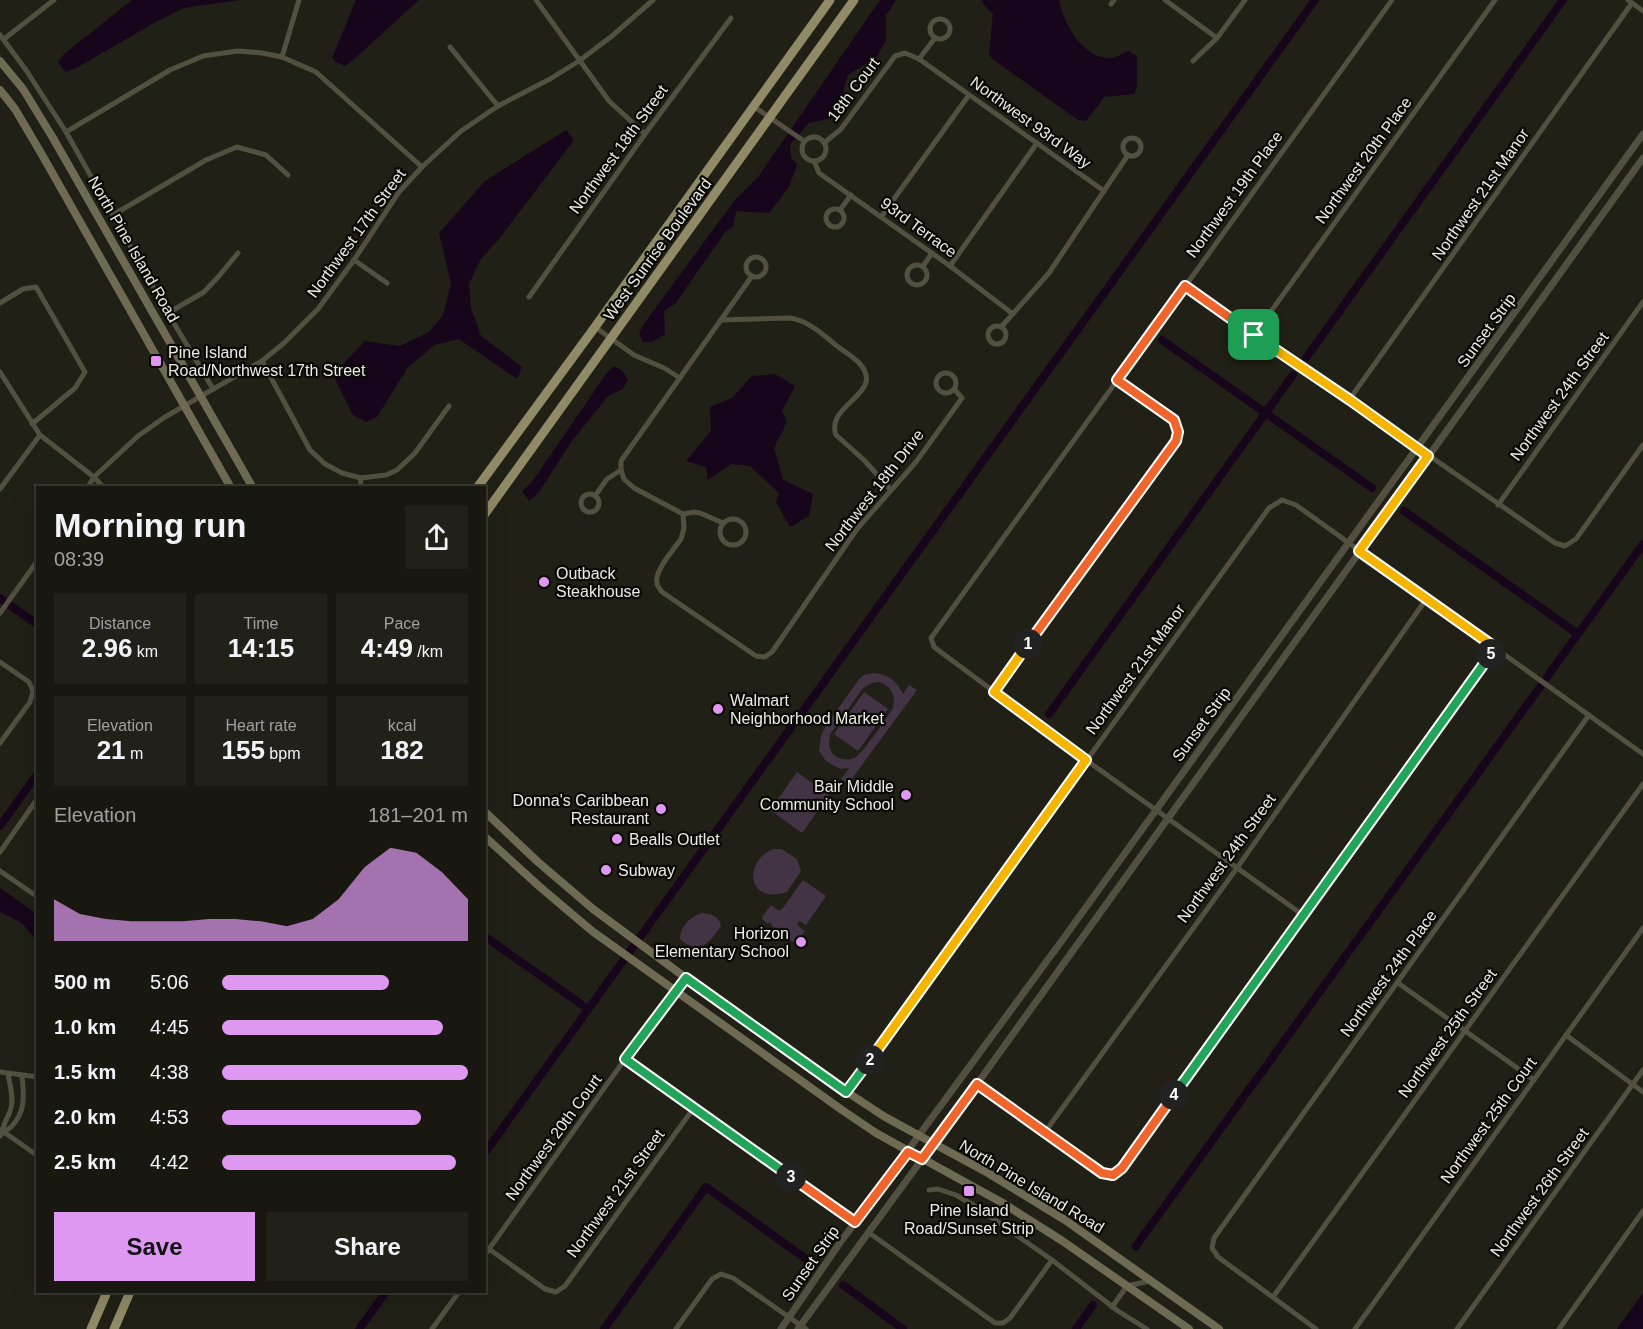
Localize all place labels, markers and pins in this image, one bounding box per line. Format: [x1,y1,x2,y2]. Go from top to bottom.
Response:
pin [1228,309,1279,360]
place label: Pine Island Road/Northwest 17th Street [168,344,366,379]
marker: Pine Island Road/Northwest 17th Street [149,354,163,368]
place label: Outback Steakhouse [556,565,641,600]
marker: Outback Steakhouse [537,575,551,589]
pin: 1 [1013,629,1043,659]
pin: 5 [1476,639,1506,669]
place label: Walmart Neighborhood Market [730,692,884,727]
marker: Walmart Neighborhood Market [711,702,725,716]
place label: Bair Middle Community School [760,778,894,813]
marker: Bair Middle Community School [899,788,913,802]
place label: Donna's Caribbean Restaurant [513,792,650,827]
marker: Donna's Caribbean Restaurant [654,802,668,816]
place label: Bealls Outlet [629,831,720,848]
marker: Bealls Outlet [610,832,624,846]
place label: Subway [618,862,675,879]
marker: Subway [599,863,613,877]
place label: Horizon Elementary School [655,925,789,960]
marker: Horizon Elementary School [794,935,808,949]
pin: 2 [855,1045,885,1075]
pin: 4 [1159,1080,1189,1110]
pin: 3 [776,1162,806,1192]
marker: Pine Island Road/Sunset Strip [962,1184,976,1198]
place label: Pine Island Road/Sunset Strip [904,1202,1034,1237]

